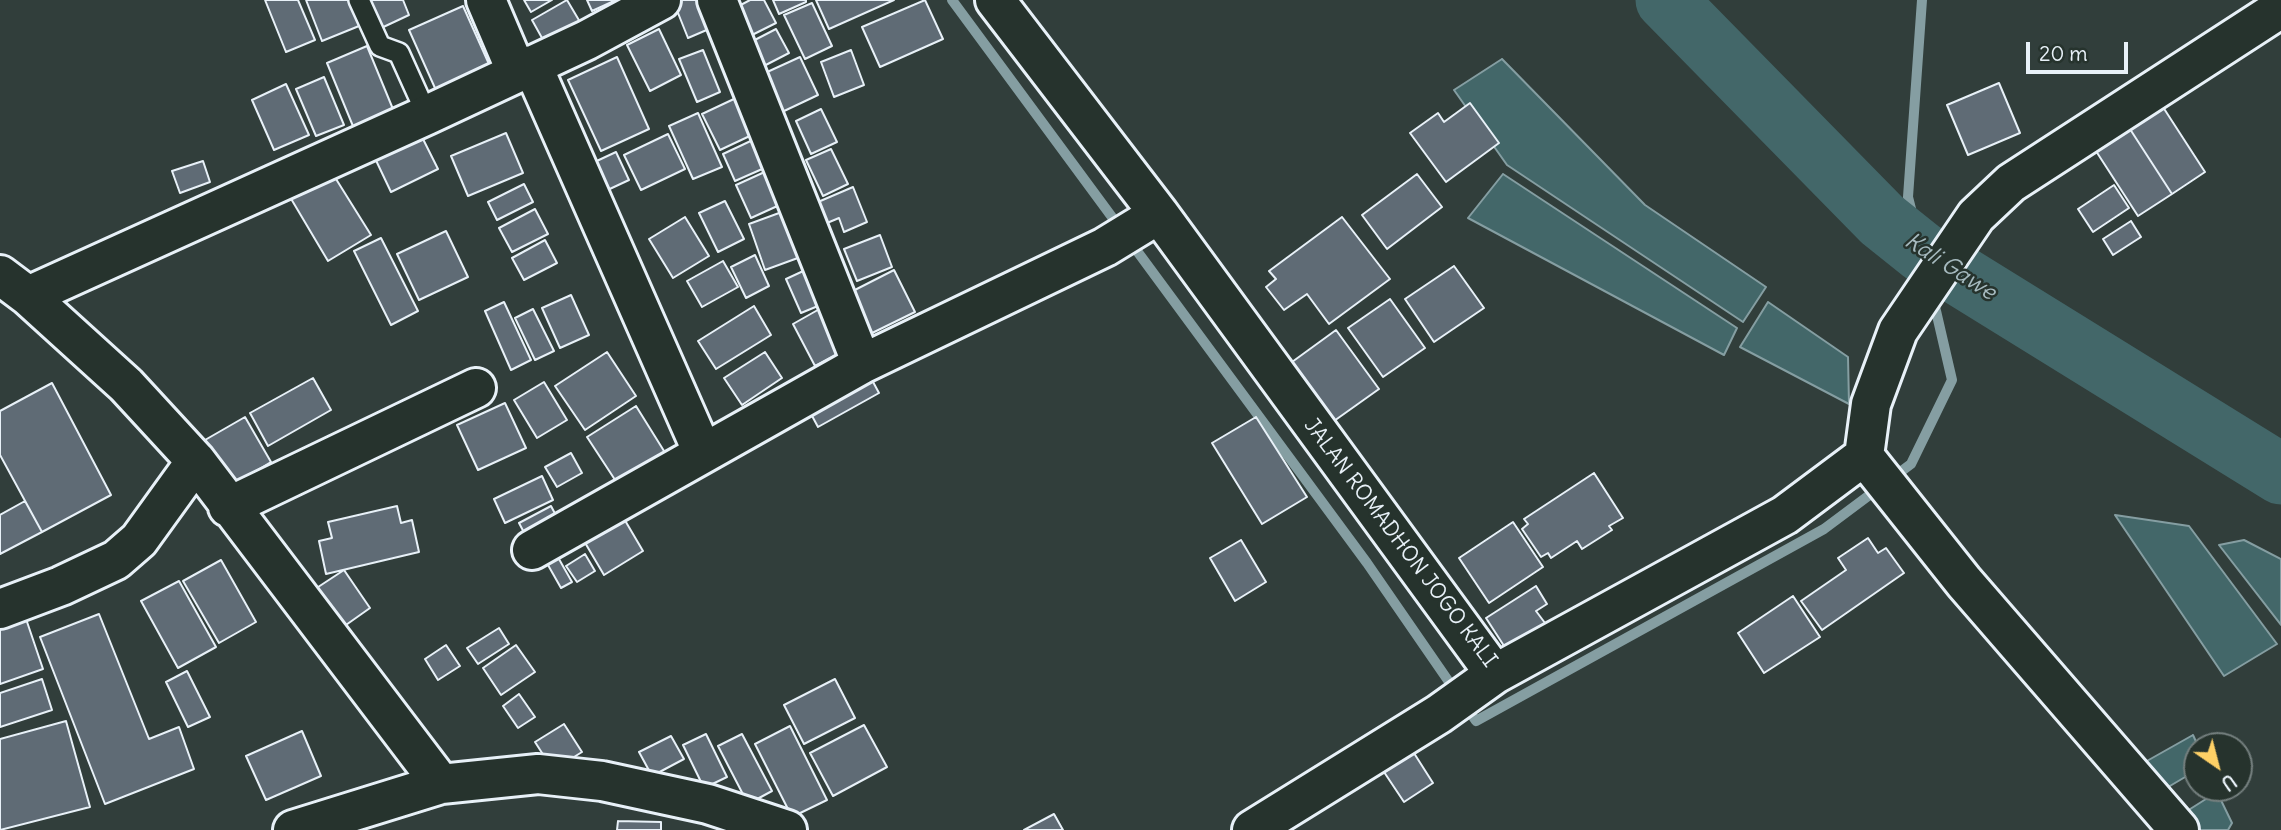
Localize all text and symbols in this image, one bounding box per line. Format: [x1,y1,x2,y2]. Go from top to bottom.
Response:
scale bar [2029,28,2130,72]
text: 20 m [2039,40,2088,67]
water label: Kali Gawe [1899,227,2001,307]
street label: JALAN ROMADHON JOGO KALI [1298,414,1502,672]
north arrow [2183,732,2253,802]
text: U [2217,769,2241,796]

